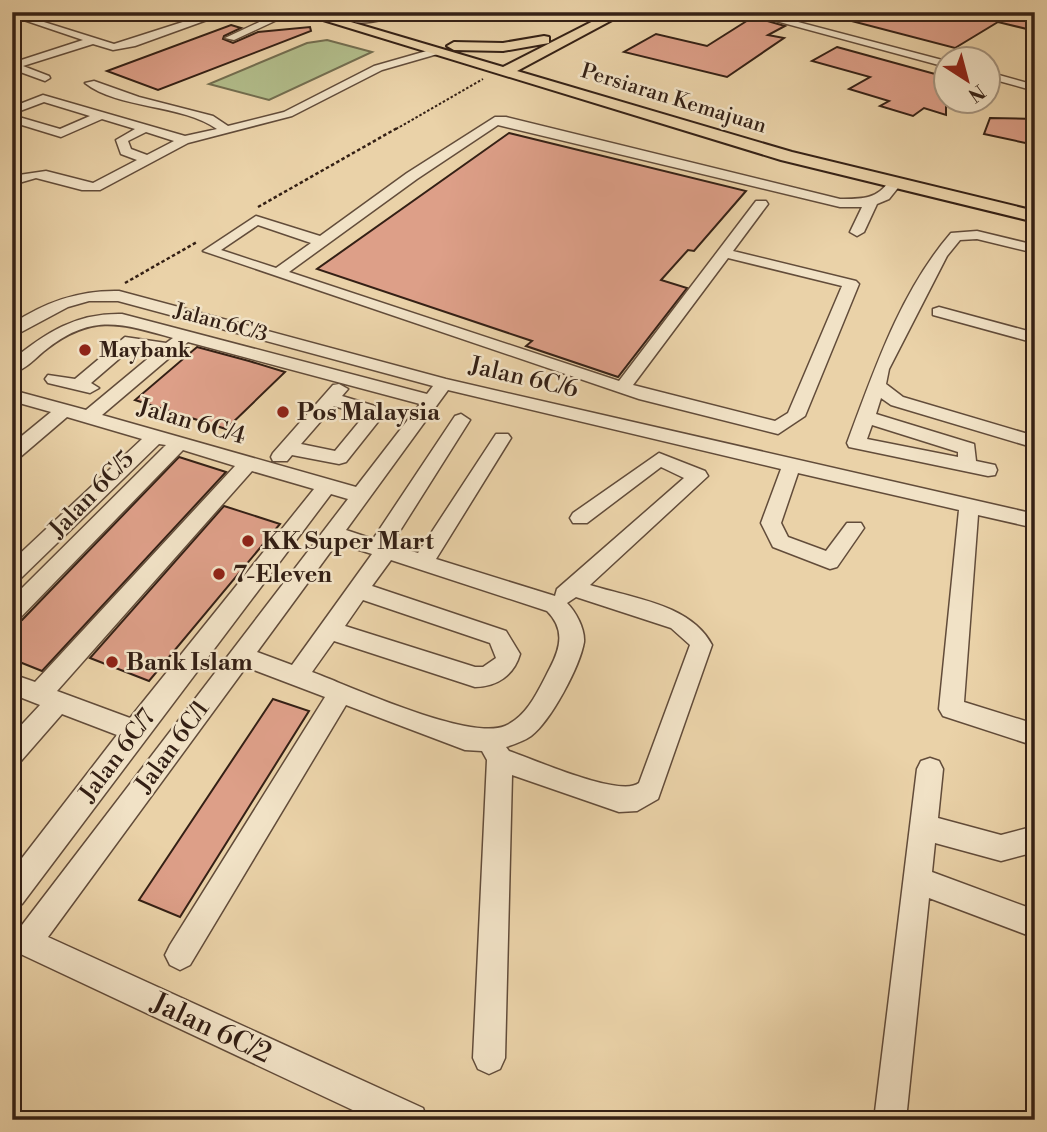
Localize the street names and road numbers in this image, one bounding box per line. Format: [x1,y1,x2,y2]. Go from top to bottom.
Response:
street label: Persiaran Kemajuan [578,58,770,140]
street label: Jalan 6C/3 [170,298,270,348]
street label: Jalan 6C/6 [465,351,581,405]
street label: Jalan 6C/4 [133,392,249,452]
street label: Jalan 6C/5 [42,445,141,545]
street label: Jalan 6C/1 [129,694,217,799]
street label: Jalan 6C/7 [73,703,162,809]
street label: Jalan 6C/2 [145,985,277,1071]

